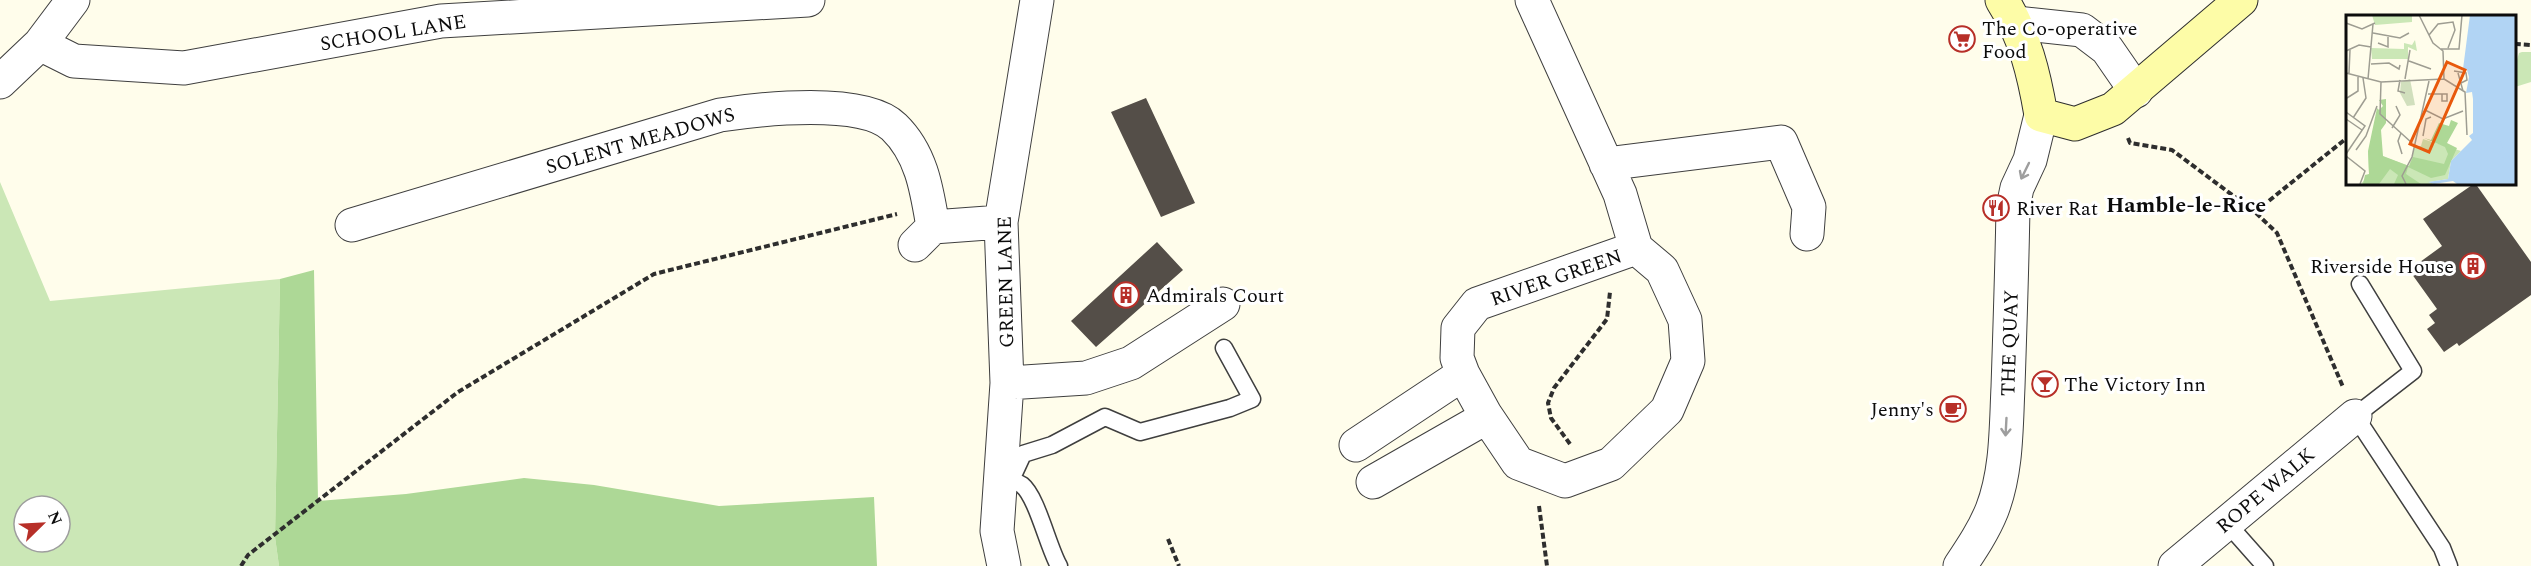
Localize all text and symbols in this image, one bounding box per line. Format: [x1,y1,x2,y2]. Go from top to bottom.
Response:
street label: SCHOOL LANE [318,7,468,59]
place label: The Co-operative Food [1982,14,2137,67]
inset map [2346,15,2516,184]
supermarket icon: The Co-operative Food [1947,24,1977,54]
street label: SOLENT MEADOWS [542,100,738,182]
one-way arrow [2018,162,2030,180]
district label: Hamble-le-Rice [2106,189,2266,222]
restaurant icon: River Rat [1981,193,2011,223]
place label: River Rat [2016,194,2098,224]
street label: GREEN LANE [990,216,1022,348]
street label: RIVER GREEN [1486,241,1626,315]
building icon: Riverside House [2458,251,2488,281]
place label: Riverside House [2310,252,2454,282]
building icon: Admirals Court [1111,280,1141,310]
place label: Admirals Court [1146,281,1284,311]
street label: THE QUAY [1993,289,2027,397]
bar icon: The Victory Inn [2030,369,2060,399]
place label: The Victory Inn [2064,370,2206,400]
cafe icon: Jenny's [1938,394,1968,424]
place label: Jenny's [1871,395,1934,425]
one-way arrow [2000,416,2011,436]
street label: ROPE WALK [2210,440,2322,541]
north arrow [12,494,72,554]
text: N [41,507,68,529]

